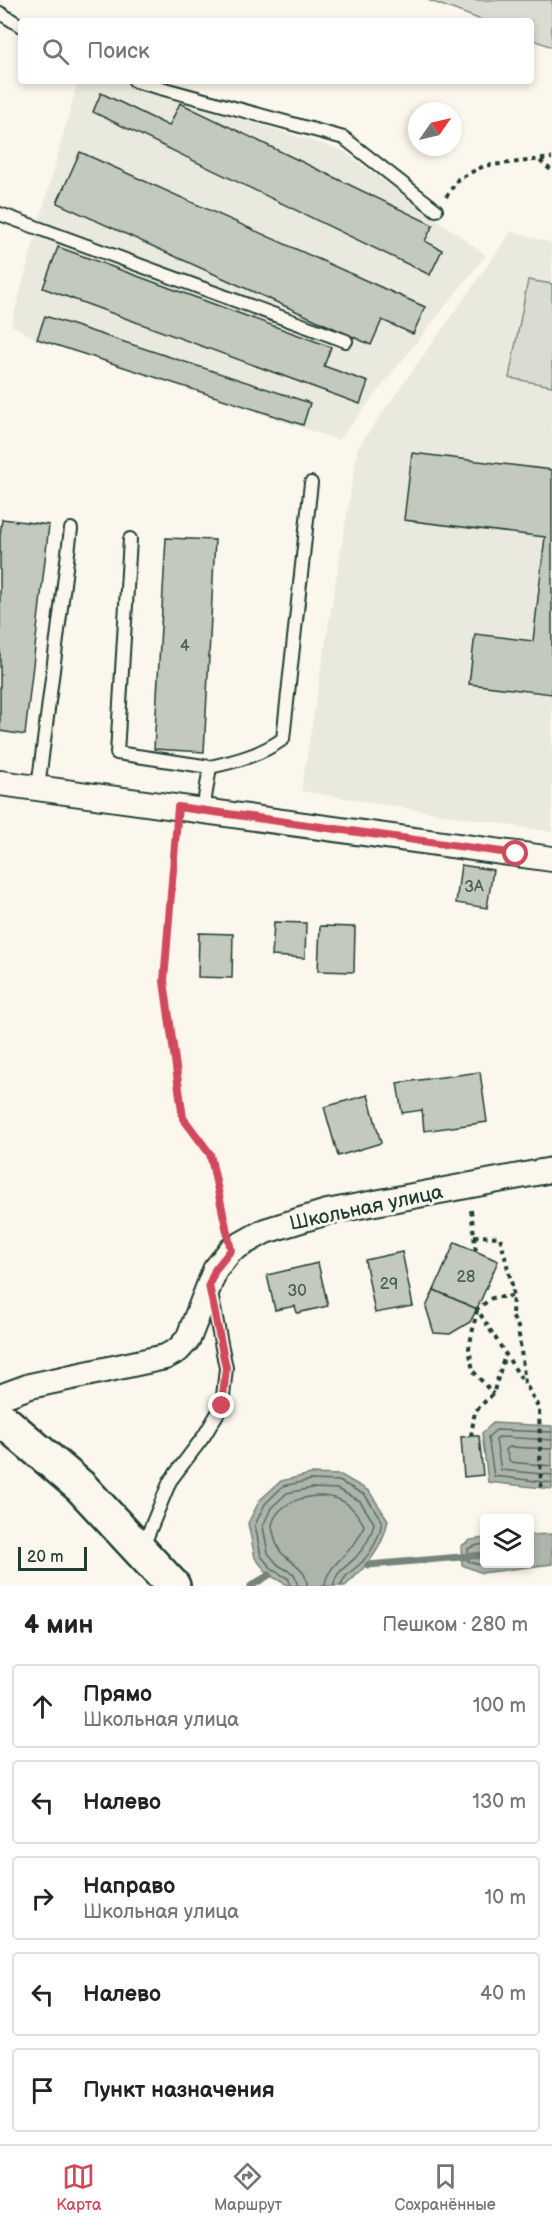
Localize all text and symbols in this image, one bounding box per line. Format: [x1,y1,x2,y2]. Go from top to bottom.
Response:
search box [18,18,534,84]
icon: search [39,35,72,68]
text: Поиск [87,38,150,65]
north arrow [408,102,462,156]
house number: 4 [180,637,190,656]
route start [502,840,528,866]
house number: 3А [464,878,484,897]
street label: Школьная улица [287,1180,445,1236]
house number: 28 [457,1268,475,1287]
house number: 29 [380,1275,398,1294]
house number: 30 [287,1282,307,1301]
route end [208,1392,234,1418]
map controls [480,1514,534,1568]
button: layers [480,1514,534,1568]
scale bar [18,1544,87,1572]
text: 20 m [27,1548,63,1567]
text: 4 мин [24,1610,93,1641]
text: Пешком · 280 m [382,1613,528,1637]
text: Прямо [83,1681,152,1708]
icon: ahead [26,1690,59,1723]
text: 100 m [473,1694,526,1718]
text: Школьная улица [83,1708,239,1732]
icon: left [26,1786,59,1819]
text: Налево [83,1789,161,1816]
text: 130 m [472,1790,526,1814]
text: Направо [83,1873,175,1900]
icon: right [26,1882,59,1915]
text: 10 m [485,1886,526,1910]
text: Школьная улица [83,1900,239,1924]
icon: left [26,1978,59,2011]
text: Налево [83,1981,161,2008]
text: 40 m [480,1982,526,2006]
icon: arrive [26,2074,59,2107]
text: Пункт назначения [83,2077,275,2104]
tab: Карта [56,2160,101,2215]
tab: Маршрут [214,2160,282,2215]
tab: Сохранённые [395,2160,496,2215]

